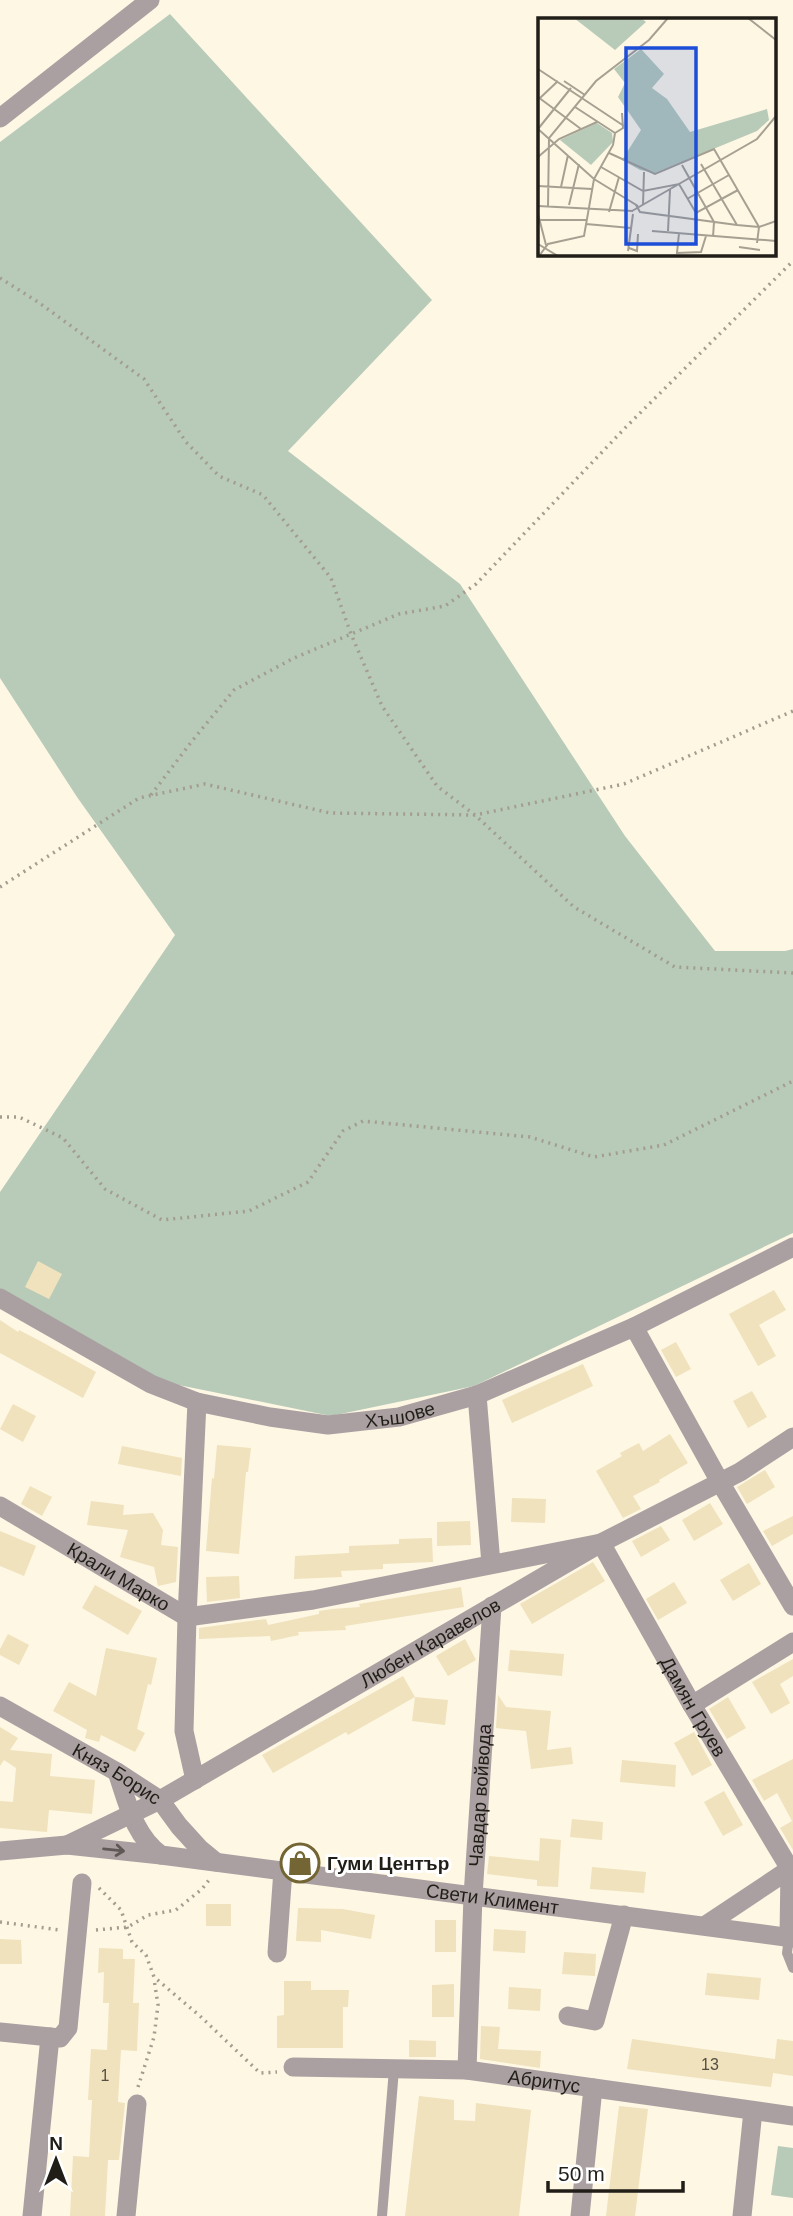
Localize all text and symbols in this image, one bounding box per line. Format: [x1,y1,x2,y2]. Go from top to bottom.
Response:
inset map [538,18,776,256]
street label: Хъшове [364,1397,437,1431]
street label: Крали Марко [64,1538,174,1615]
street label: Любен Каравелов [356,1594,504,1692]
street label: Дамян Груев [656,1653,731,1760]
street label: Чавдар войвода [464,1723,495,1868]
street label: Княз Борис [69,1739,165,1808]
shop icon: Гуми Център [279,1842,321,1884]
one-way arrow [102,1844,125,1857]
place label: Гуми Център [327,1853,449,1874]
street label: Свети Климент [425,1879,560,1918]
house number: 13 [701,2056,719,2073]
street label: Абритус [507,2065,582,2096]
house number: 1 [101,2067,110,2084]
north arrow [21,2125,91,2195]
text: N [49,2133,63,2154]
scale bar [548,2150,683,2194]
text: 50 m [558,2162,605,2185]

